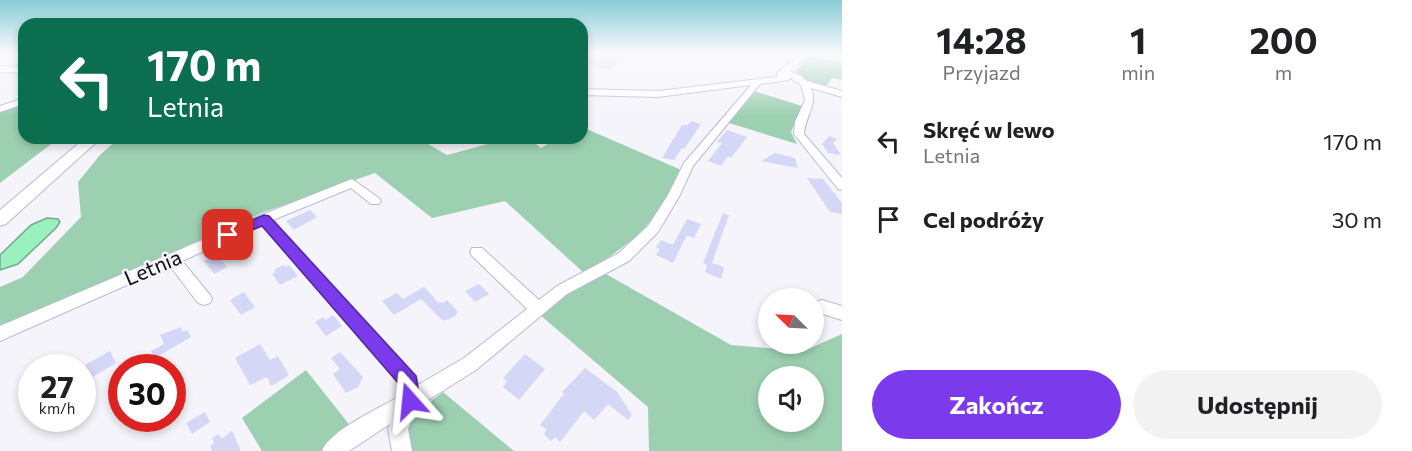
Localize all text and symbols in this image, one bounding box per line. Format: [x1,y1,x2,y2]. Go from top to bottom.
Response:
text: 14:28 [936,17,1027,61]
text: 1 [1130,17,1146,61]
text: 200 [1250,17,1318,61]
text: 170 m [147,38,261,90]
icon: left [48,42,126,120]
text: Przyjazd [943,60,1021,84]
text: min [1121,60,1155,84]
text: m [1275,60,1292,84]
text: Letnia [147,90,224,123]
text: Skręć w lewo [923,116,1055,143]
icon: left [872,125,905,158]
text: 170 m [1323,128,1382,155]
text: Letnia [923,143,980,167]
icon: arrive [872,203,905,236]
text: Cel podróży [923,206,1044,233]
text: 30 m [1332,206,1382,233]
pin [202,209,253,260]
icon: arrive [211,218,244,251]
street label: Letnia [120,243,185,290]
north arrow [758,288,824,354]
map controls [758,288,824,432]
speed limit sign: 30 [108,354,186,432]
button: sound [758,366,824,432]
text: 27 [40,367,74,404]
position arrow [378,369,442,433]
button: Zakończ [872,370,1121,439]
button: Udostępnij [1133,370,1382,439]
text: km/h [39,399,75,417]

